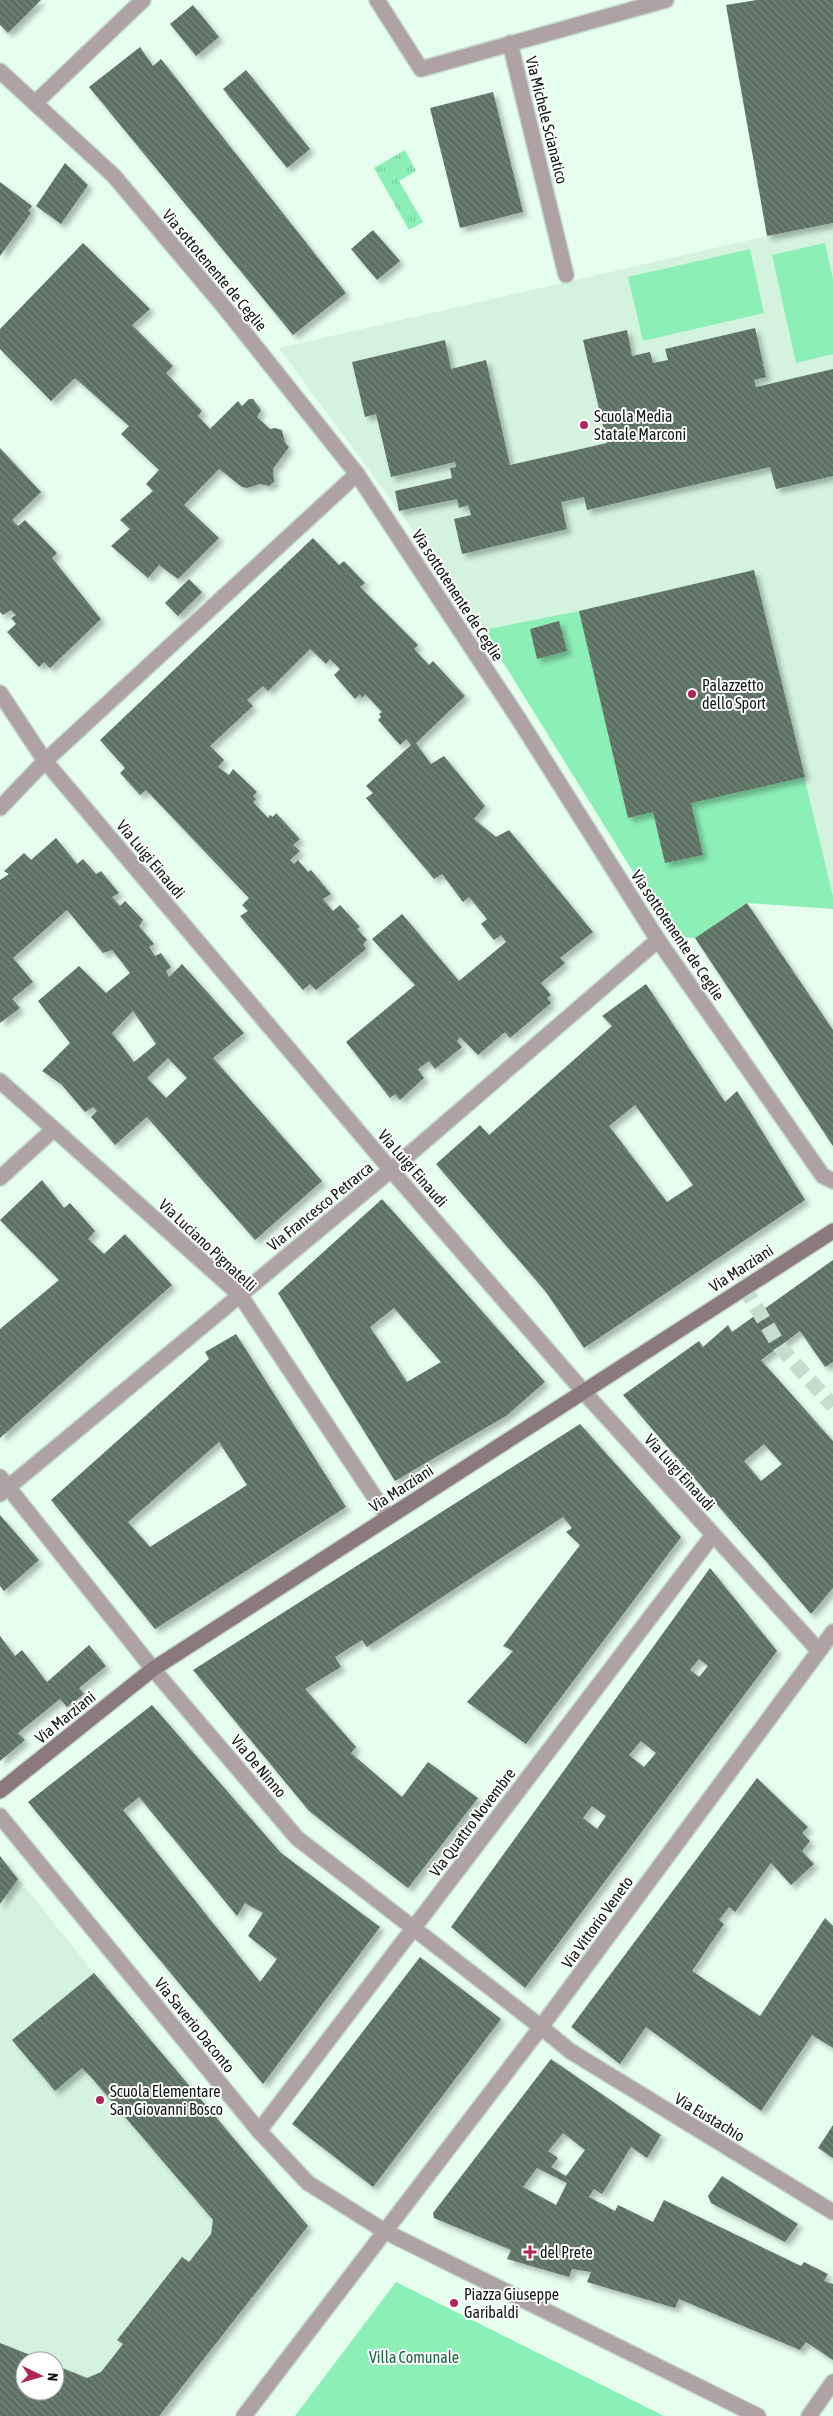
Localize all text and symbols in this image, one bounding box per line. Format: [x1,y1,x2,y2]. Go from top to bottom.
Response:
street label: Via Michele Scianatico [522,54,572,186]
street label: Via sottotenente de Ceglie [158,206,271,335]
place label: Scuola Media Statale Marconi [594,407,686,443]
marker: Scuola Media Statale Marconi [578,419,590,431]
street label: Via sottotenente de Ceglie [408,526,507,665]
place label: Palazzetto dello Sport [702,676,766,713]
marker: Palazzetto dello Sport [686,688,698,700]
street label: Via Luigi Einaudi [112,816,189,902]
street label: Via sottotenente de Ceglie [627,867,728,1004]
street label: Via Luigi Einaudi [374,1126,451,1211]
street label: Via Francesco Petrarca [263,1158,377,1254]
street label: Via Luciano Pignatelli [155,1195,260,1296]
street label: Via Marziani [706,1241,776,1295]
street label: Via Luigi Einaudi [640,1430,719,1514]
street label: Via Marziani [366,1461,436,1515]
street label: Via Marziani [31,1687,99,1747]
street label: Via De Ninno [228,1731,290,1801]
street label: Via Quattro Novembre [425,1764,519,1880]
street label: Via Vittorio Veneto [558,1873,636,1971]
street label: Via Saverio Daconto [151,1974,239,2076]
place label: Scuola Elementare San Giovanni Bosco [110,2082,223,2118]
street label: Via Eustachio [672,2089,748,2145]
marker: Scuola Elementare San Giovanni Bosco [94,2094,106,2106]
place label: del Prete [540,2243,593,2261]
marker: del Prete [524,2246,536,2258]
place label: Piazza Giuseppe Garibaldi [464,2285,559,2321]
marker: Piazza Giuseppe Garibaldi [448,2297,460,2309]
park label: Villa Comunale [369,2348,459,2366]
north arrow [15,2351,65,2401]
text: N [45,2372,61,2382]

